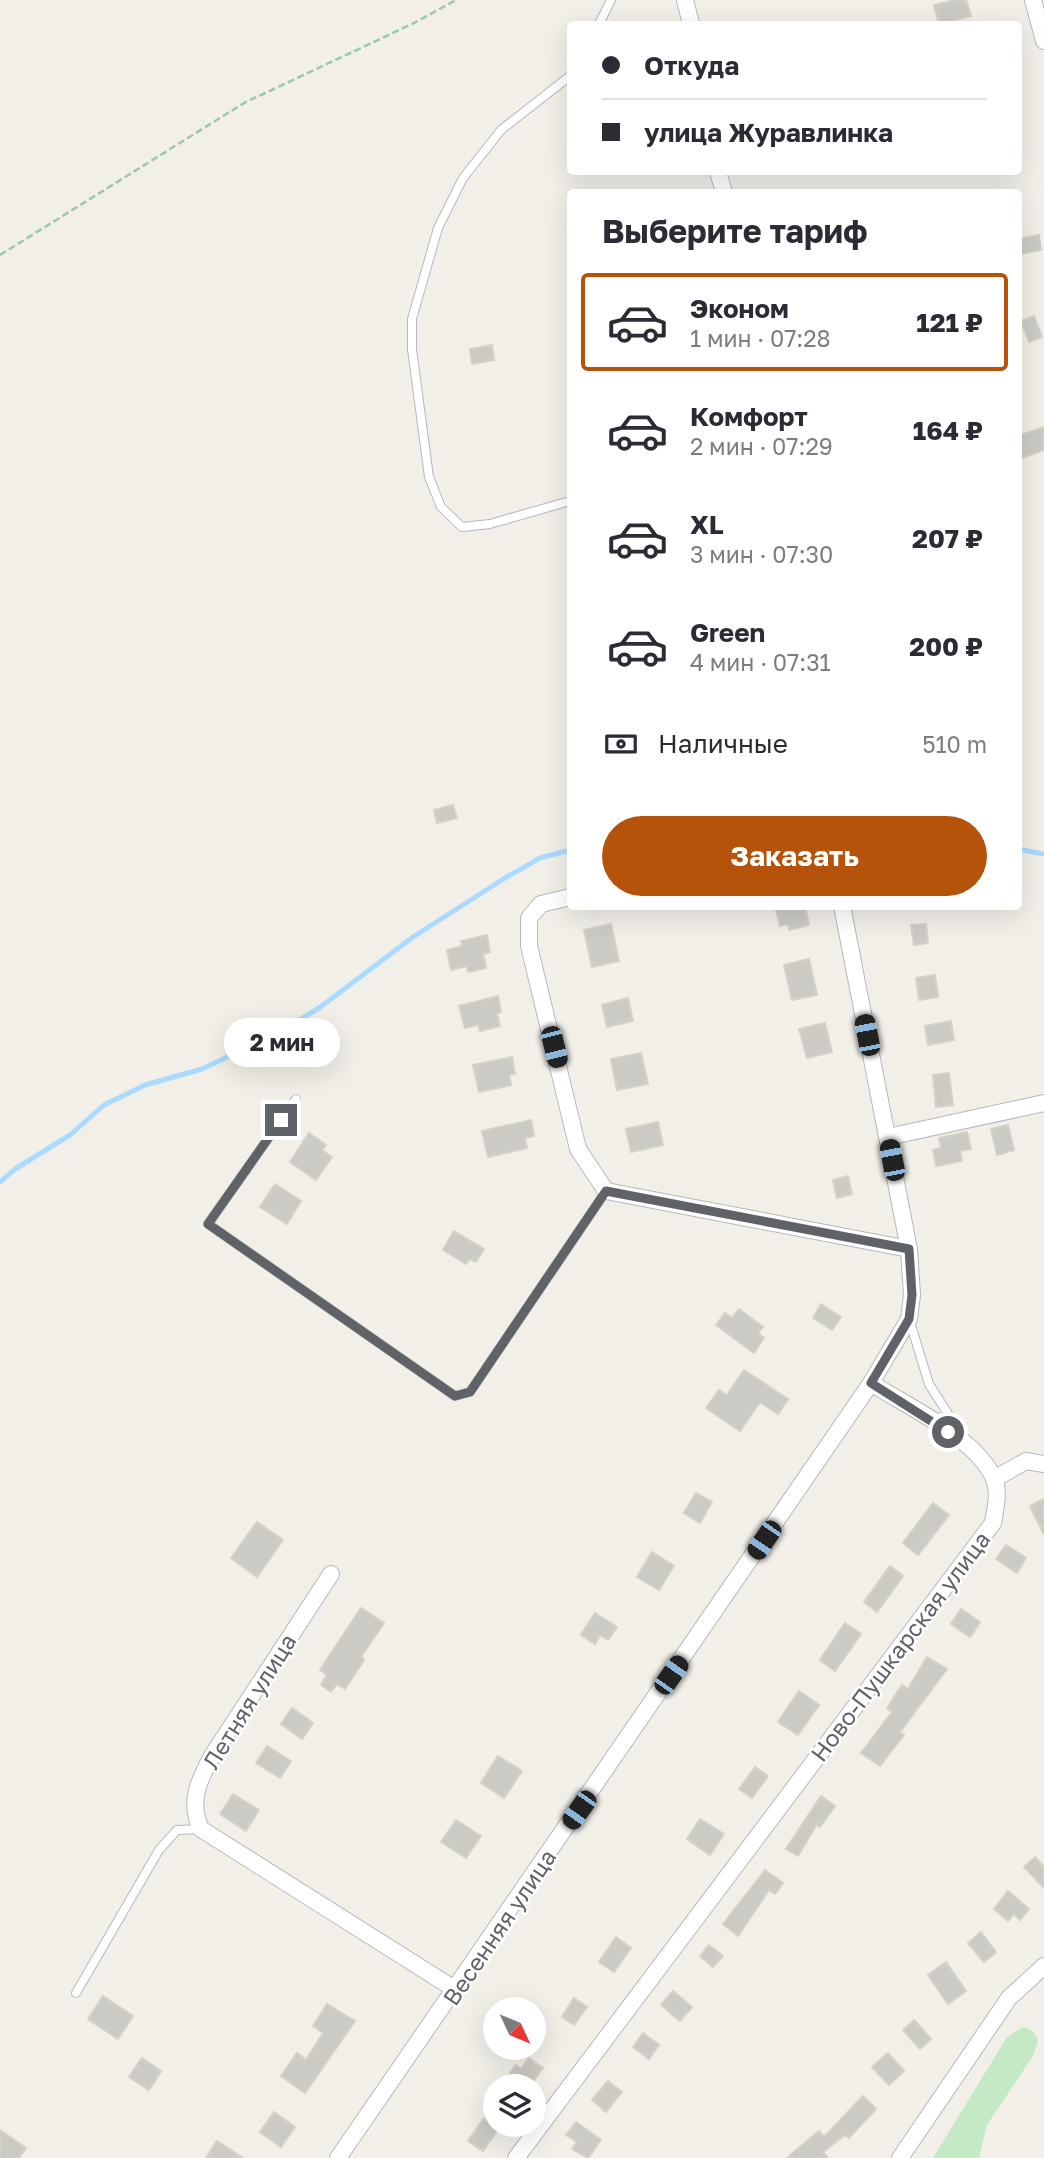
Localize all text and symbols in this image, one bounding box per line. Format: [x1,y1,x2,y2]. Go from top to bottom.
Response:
text: Откуда [644,50,739,81]
text: улица Журавлинка [644,117,893,148]
text: Выберите тариф [602,212,868,250]
icon: car [606,291,669,354]
text: Эконом [690,293,789,324]
text: 121 ₽ [916,307,983,338]
text: 1 мин · 07:28 [690,324,831,352]
icon: car [606,399,669,462]
text: Комфорт [690,401,808,432]
text: 164 ₽ [913,415,983,446]
text: 2 мин · 07:29 [690,432,833,460]
icon: car [606,507,669,570]
text: XL [690,509,724,540]
text: 207 ₽ [912,523,983,554]
text: 3 мин · 07:30 [690,540,833,568]
icon: car [606,615,669,678]
text: Green [690,617,765,648]
text: 200 ₽ [909,631,983,662]
text: 4 мин · 07:31 [690,648,831,676]
icon: cash [602,725,640,763]
text: Наличные [658,728,788,759]
text: 510 m [922,730,987,758]
button: Заказать [602,816,987,896]
car [853,1012,882,1058]
callout: 2 мин [223,1018,339,1068]
car [539,1024,570,1070]
text: 2 мин [250,1028,314,1056]
route end [265,1104,297,1136]
car [878,1137,907,1183]
route start [932,1416,964,1448]
car [744,1517,785,1563]
street label: Ново-Пушкарская улица [804,1526,996,1766]
street label: Летняя улица [196,1628,302,1774]
car [651,1652,692,1698]
car [559,1787,600,1833]
street label: Весенняя улица [436,1844,562,2010]
north arrow [483,1997,546,2060]
map controls [483,1997,546,2137]
button: layers [483,2074,546,2137]

